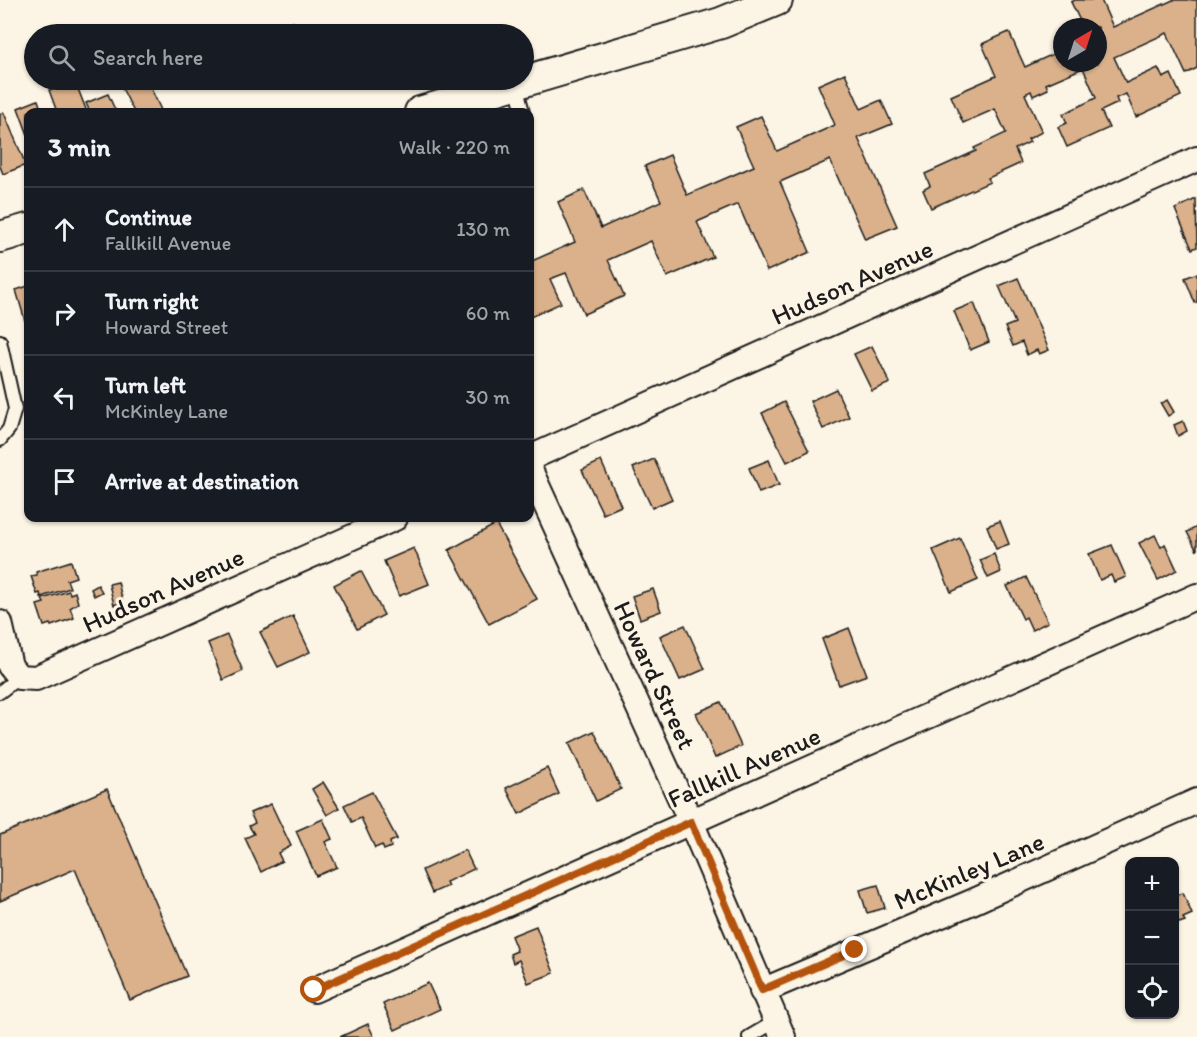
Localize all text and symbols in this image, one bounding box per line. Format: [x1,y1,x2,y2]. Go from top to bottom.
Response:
north arrow [1053,18,1107,72]
search box [24,24,534,90]
icon: search [45,41,78,74]
text: Search here [93,44,203,71]
text: 3 min [48,131,110,163]
text: Walk · 220 m [399,135,510,159]
text: Continue [105,204,192,231]
icon: ahead [48,213,81,246]
text: 130 m [456,217,510,241]
text: Fallkill Avenue [105,231,231,255]
street label: Hudson Avenue [766,232,938,332]
text: Turn right [105,288,199,315]
icon: right [48,297,81,330]
text: 60 m [466,301,510,325]
text: Howard Street [105,315,228,339]
text: Turn left [105,372,186,399]
icon: left [48,381,81,414]
text: 30 m [465,385,510,409]
text: McKinley Lane [105,399,228,423]
icon: arrive [48,465,81,498]
text: Arrive at destination [105,468,299,495]
street label: Hudson Avenue [77,540,249,640]
street label: Howard Street [607,596,703,755]
street label: Fallkill Avenue [663,719,825,815]
street label: McKinley Lane [889,825,1049,917]
map controls [1125,857,1179,1019]
button: + [1125,857,1179,911]
button: − [1125,911,1179,965]
route end [841,936,867,962]
button: locate [1125,965,1179,1019]
route start [300,976,326,1002]

